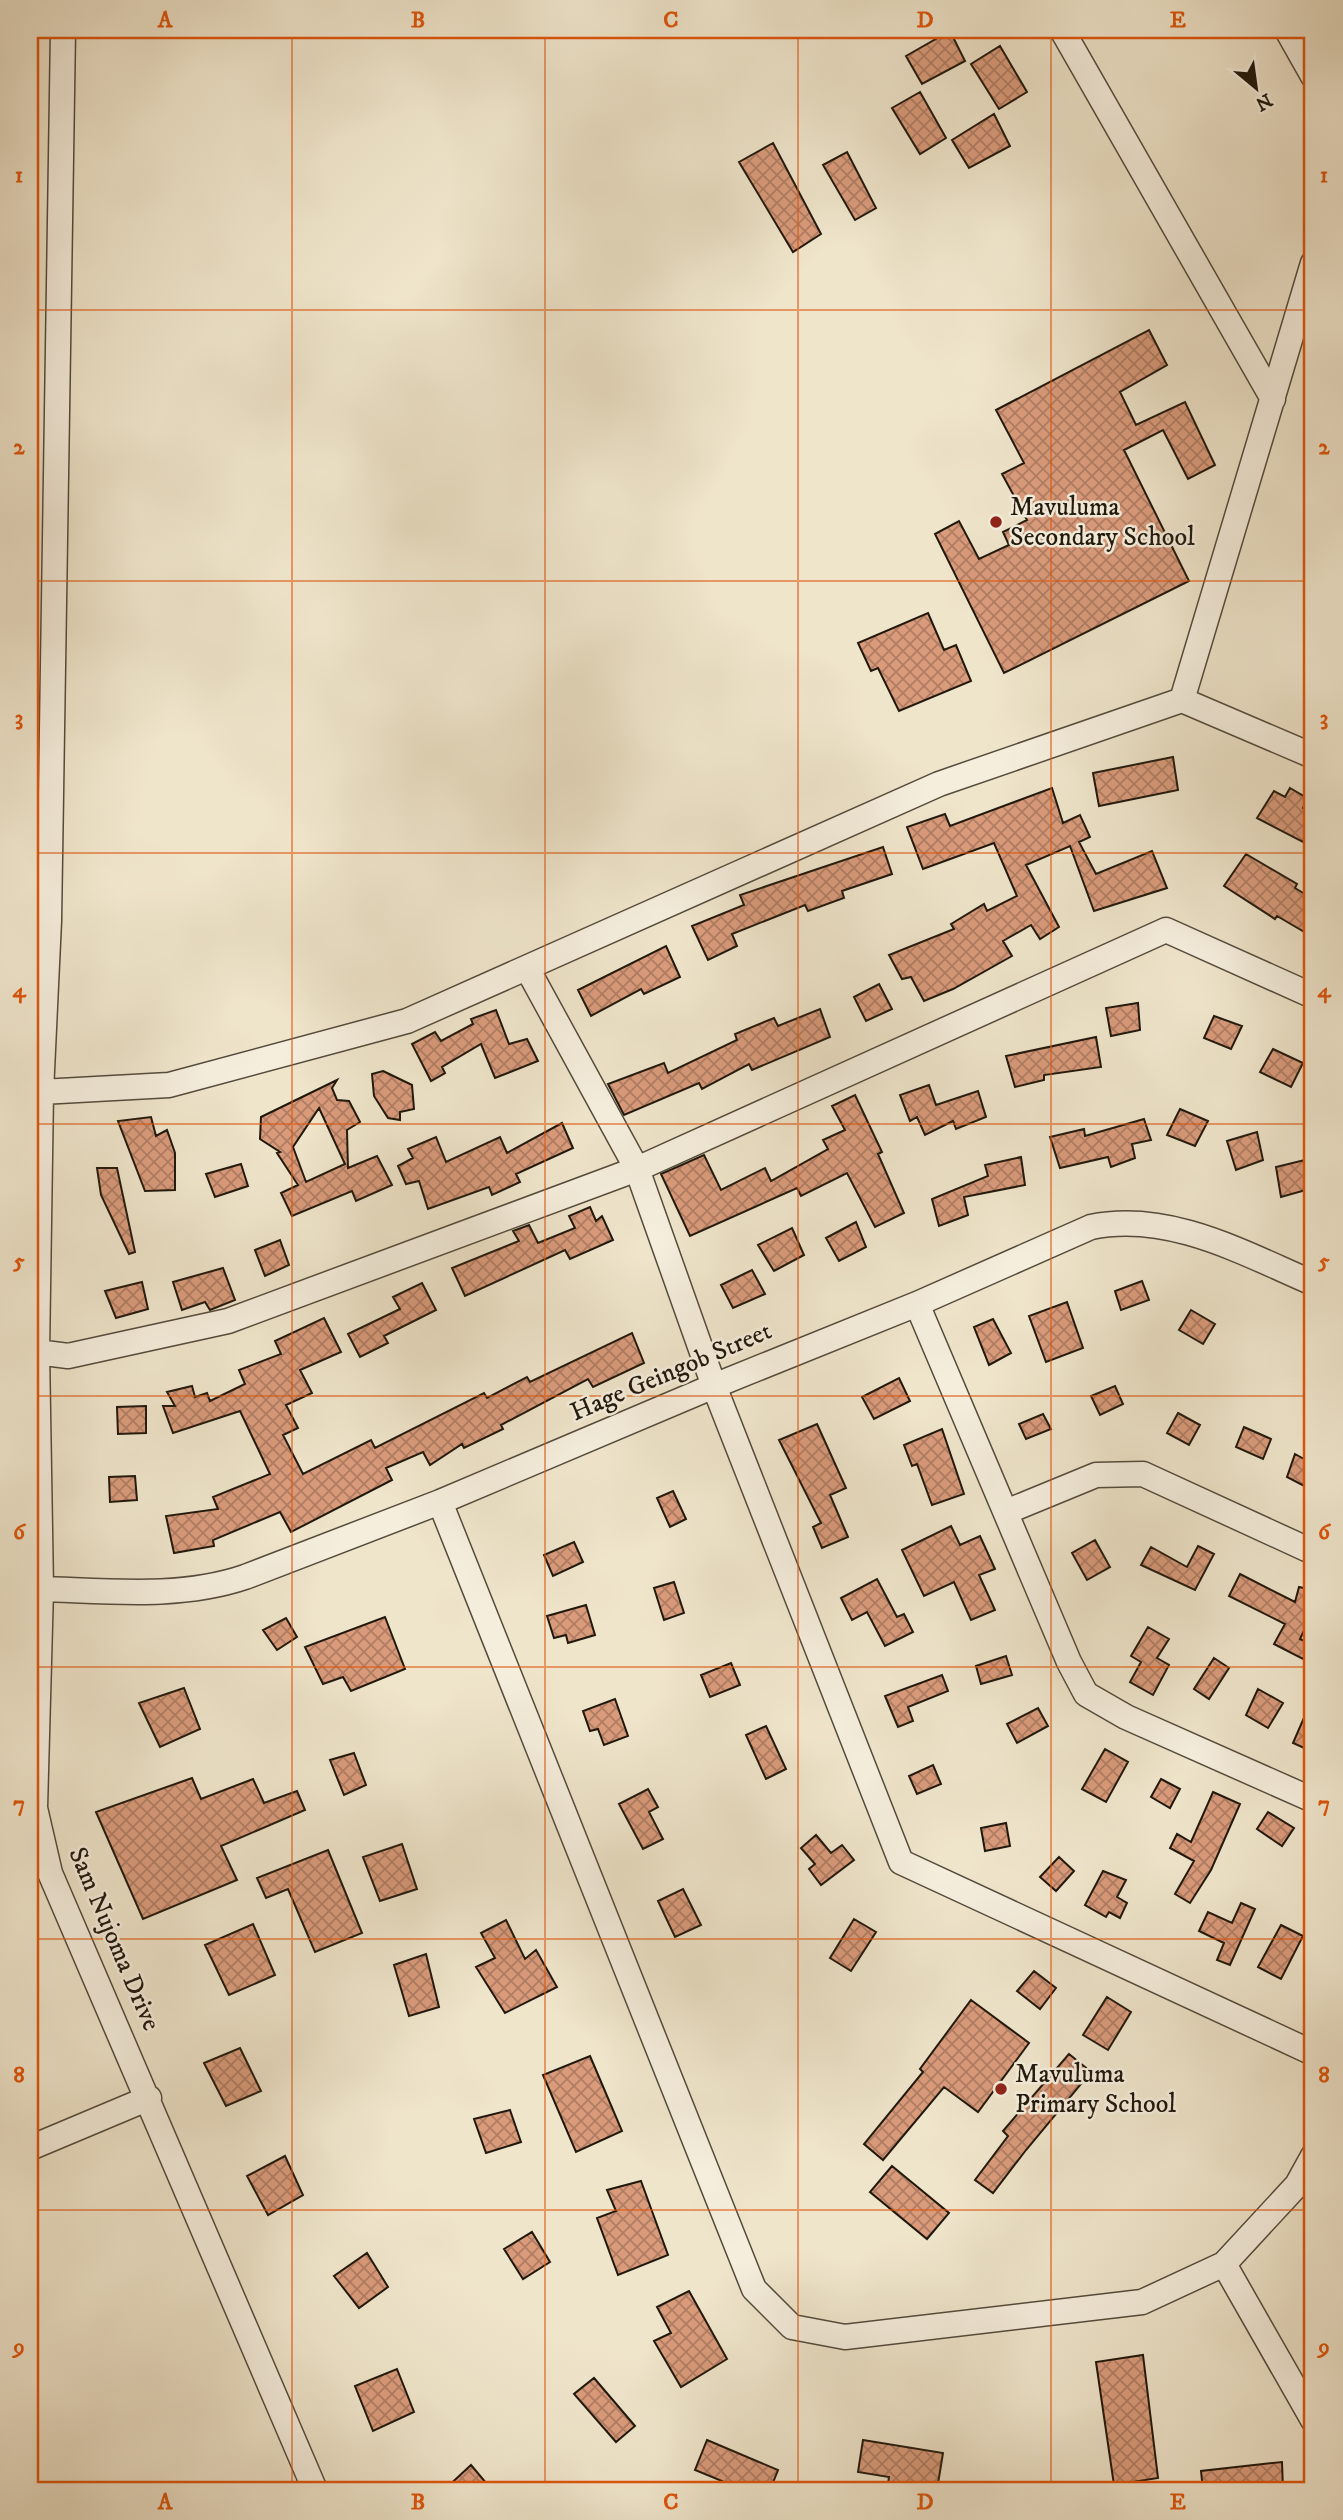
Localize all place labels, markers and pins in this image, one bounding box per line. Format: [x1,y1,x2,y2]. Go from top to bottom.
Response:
place label: Mavuluma Secondary School [1010,491,1195,554]
marker: Mavuluma Secondary School [988,514,1004,530]
place label: Mavuluma Primary School [1015,2058,1176,2121]
marker: Mavuluma Primary School [993,2081,1009,2097]

